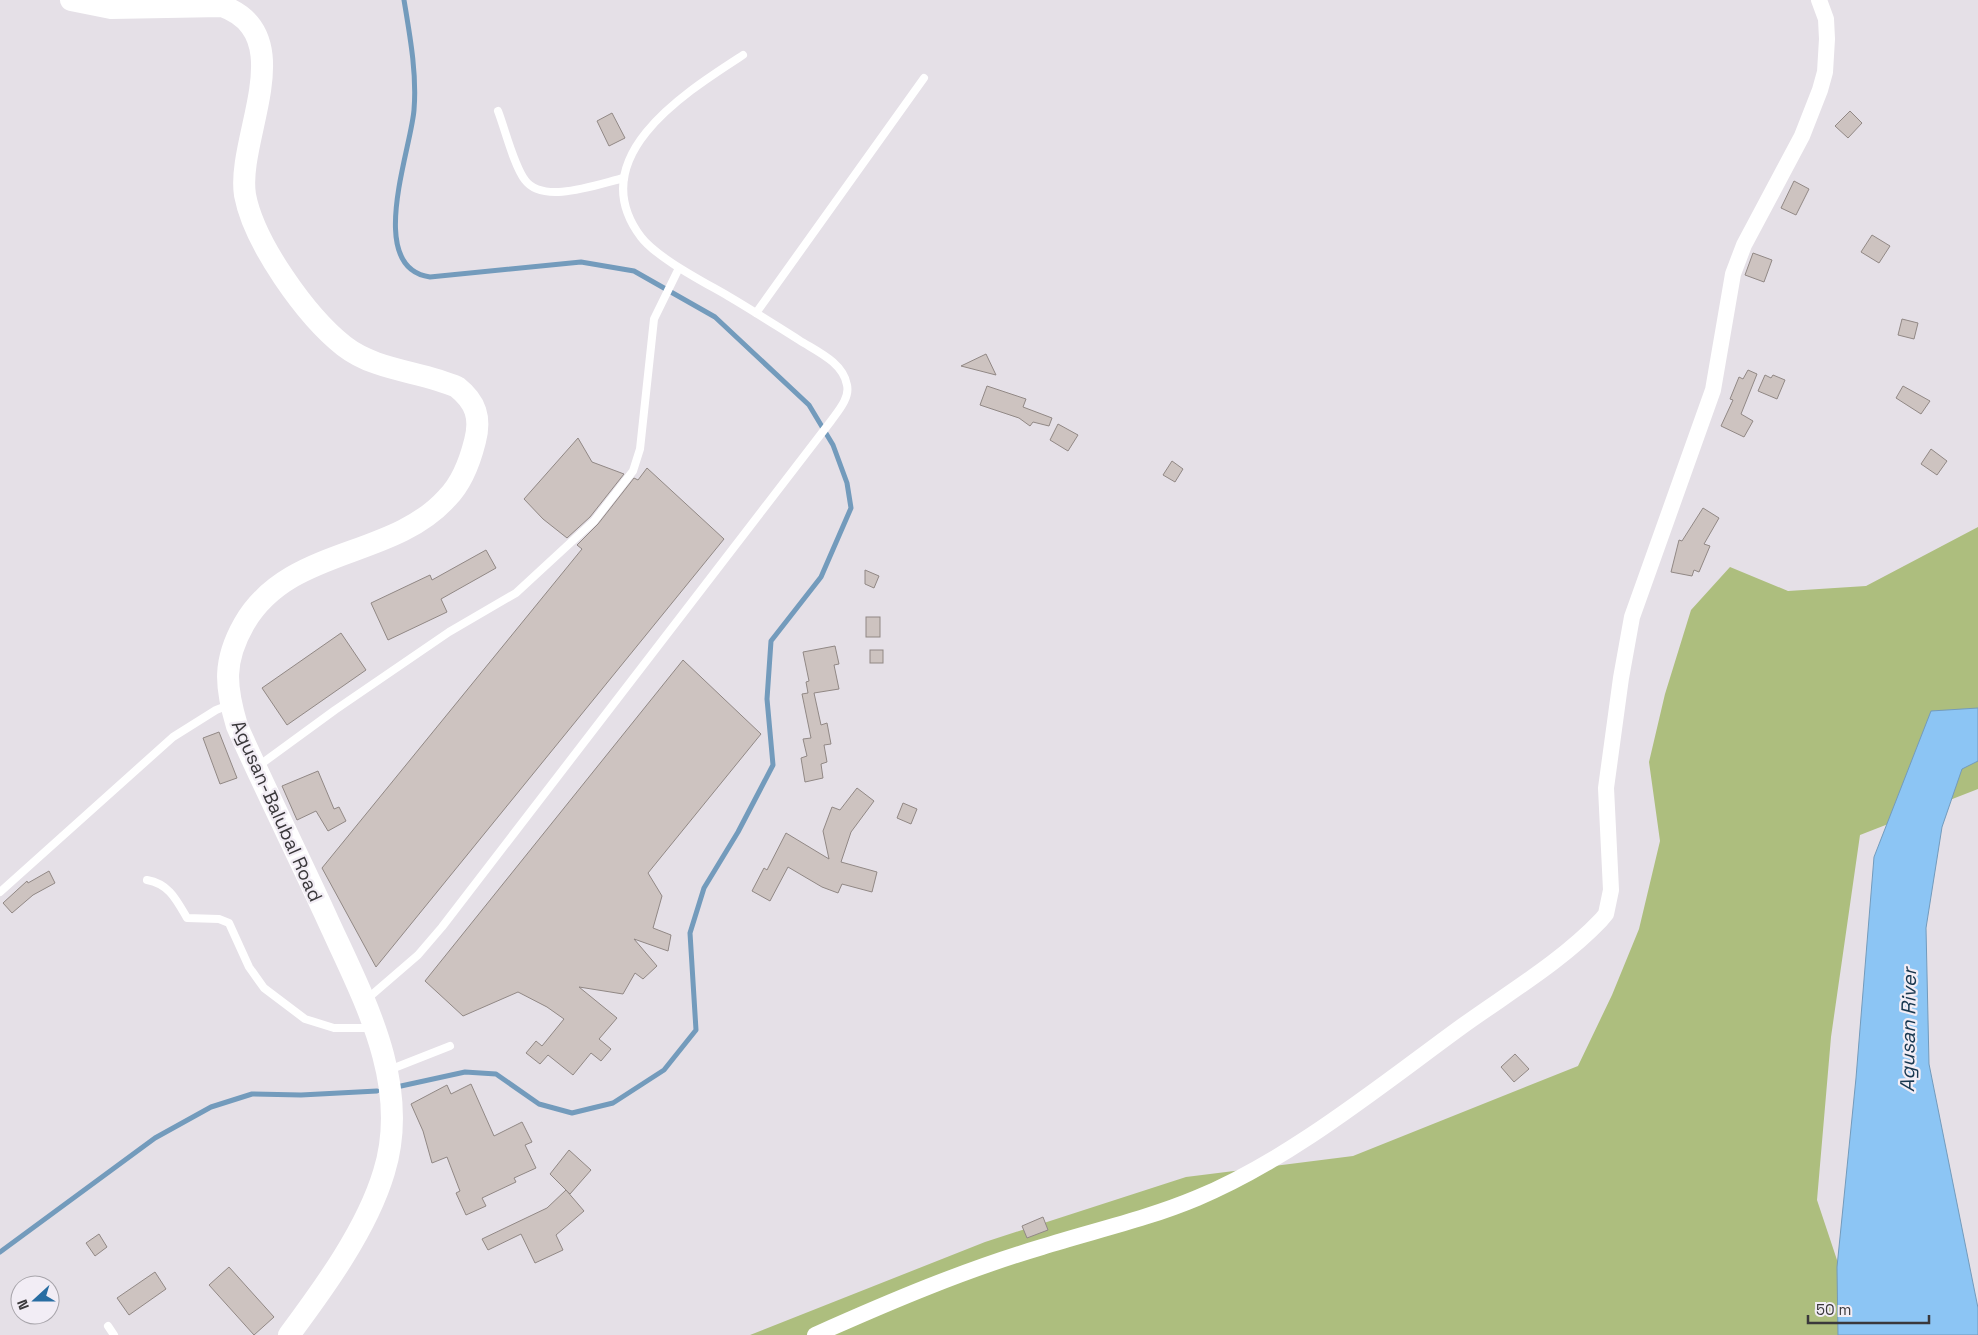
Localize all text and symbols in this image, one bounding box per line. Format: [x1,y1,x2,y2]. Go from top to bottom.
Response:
street label: Agusan-Balubal Road [226,716,328,906]
water label: Agusan River [1894,965,1922,1092]
north arrow [10,1275,60,1325]
scale bar [1808,1292,1929,1324]
text: N [13,1297,33,1312]
text: 50 m [1816,1300,1851,1319]

